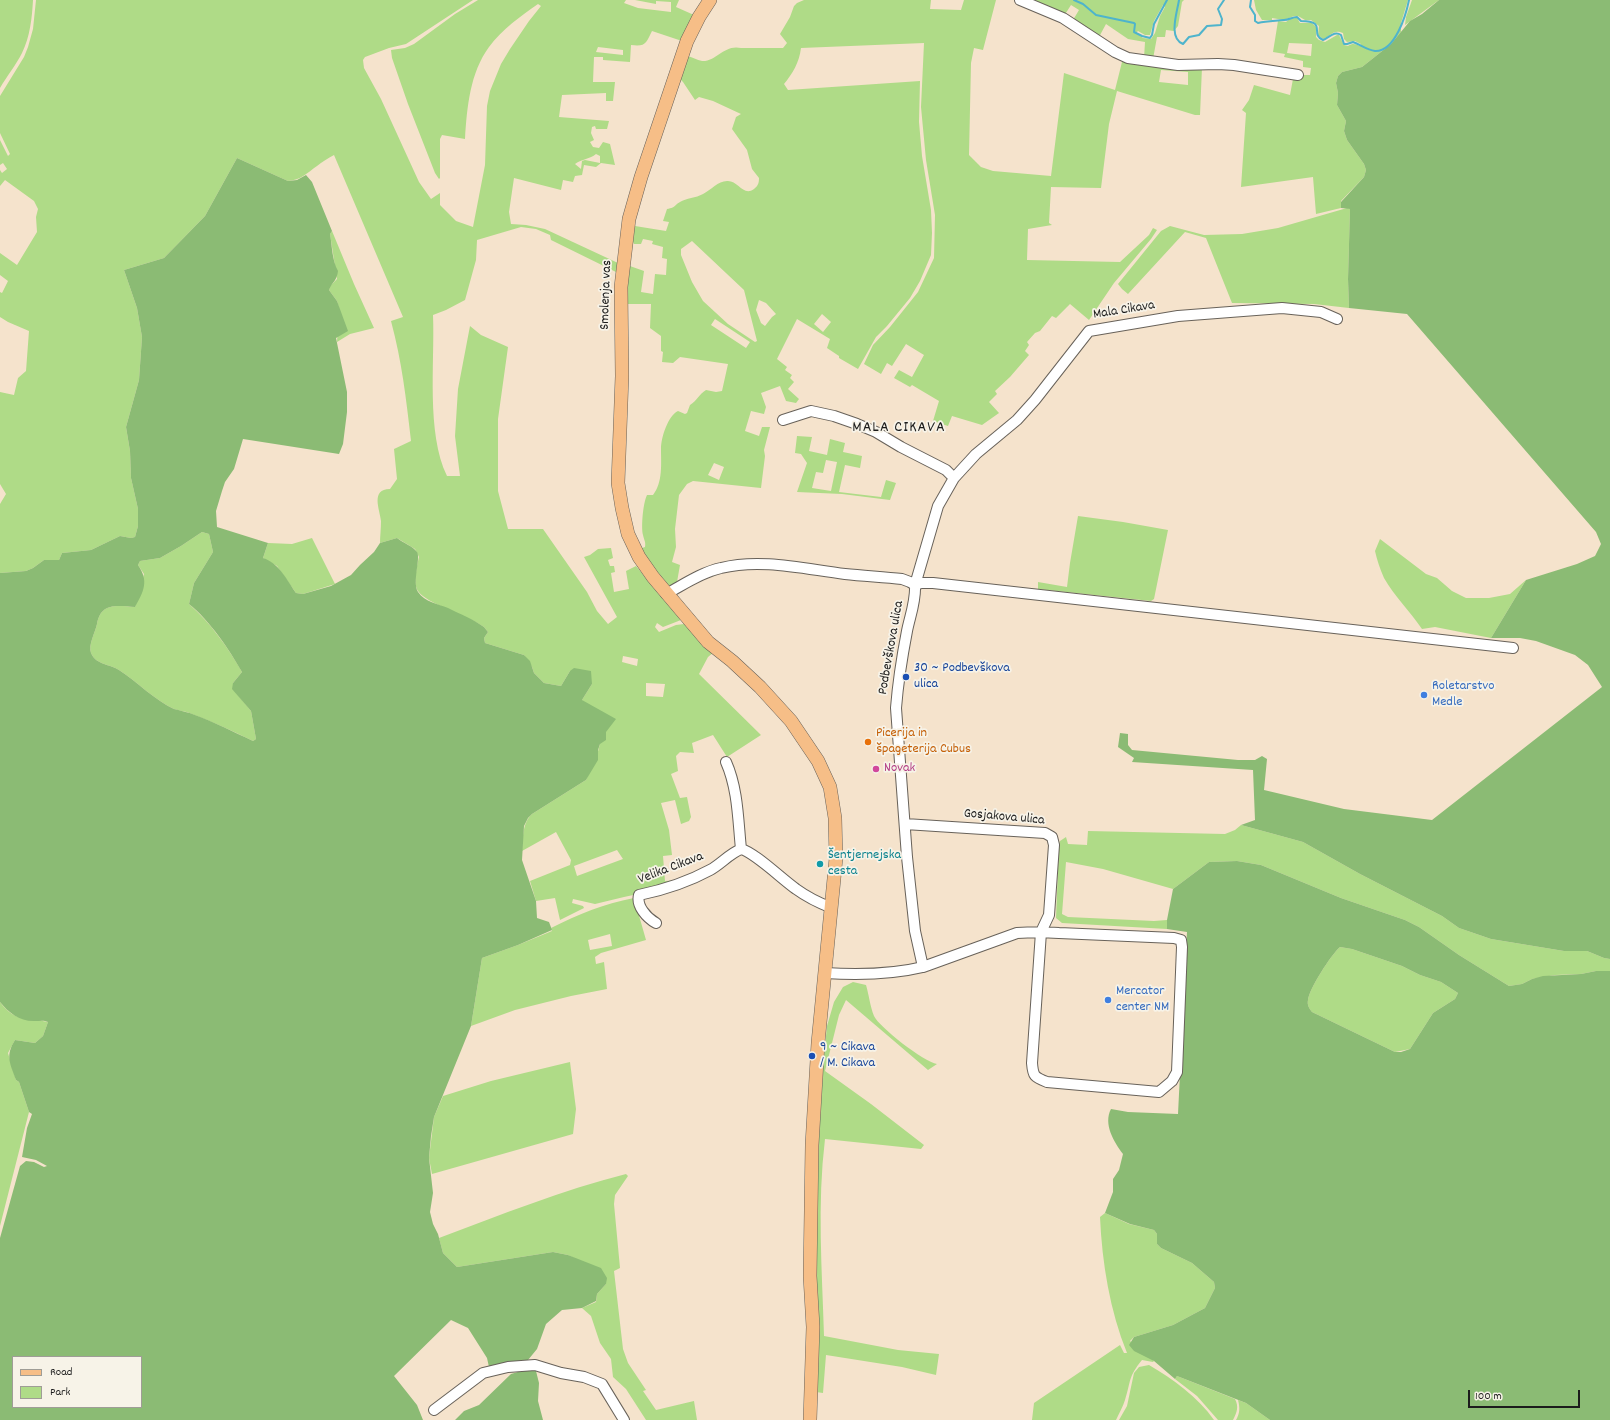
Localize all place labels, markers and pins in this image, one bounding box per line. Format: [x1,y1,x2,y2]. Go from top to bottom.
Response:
place label: 30 ~ Podbevškova ulica [914,661,1010,694]
marker: 30 ~ Podbevškova ulica [901,672,911,682]
place label: Roletarstvo Medle [1432,679,1495,712]
marker: Roletarstvo Medle [1419,690,1429,700]
place label: Picerija in špageterija Cubus [876,726,971,758]
marker: Picerija in špageterija Cubus [863,737,873,747]
place label: Novak [884,761,915,777]
marker: Novak [871,764,881,774]
place label: Šentjernejska cesta [828,848,901,880]
marker: Šentjernejska cesta [815,859,825,869]
place label: Mercator center NM [1116,984,1169,1016]
marker: Mercator center NM [1103,995,1113,1005]
place label: 9 ~ Cikava / M. Cikava [820,1040,875,1072]
marker: 9 ~ Cikava / M. Cikava [807,1051,817,1061]

